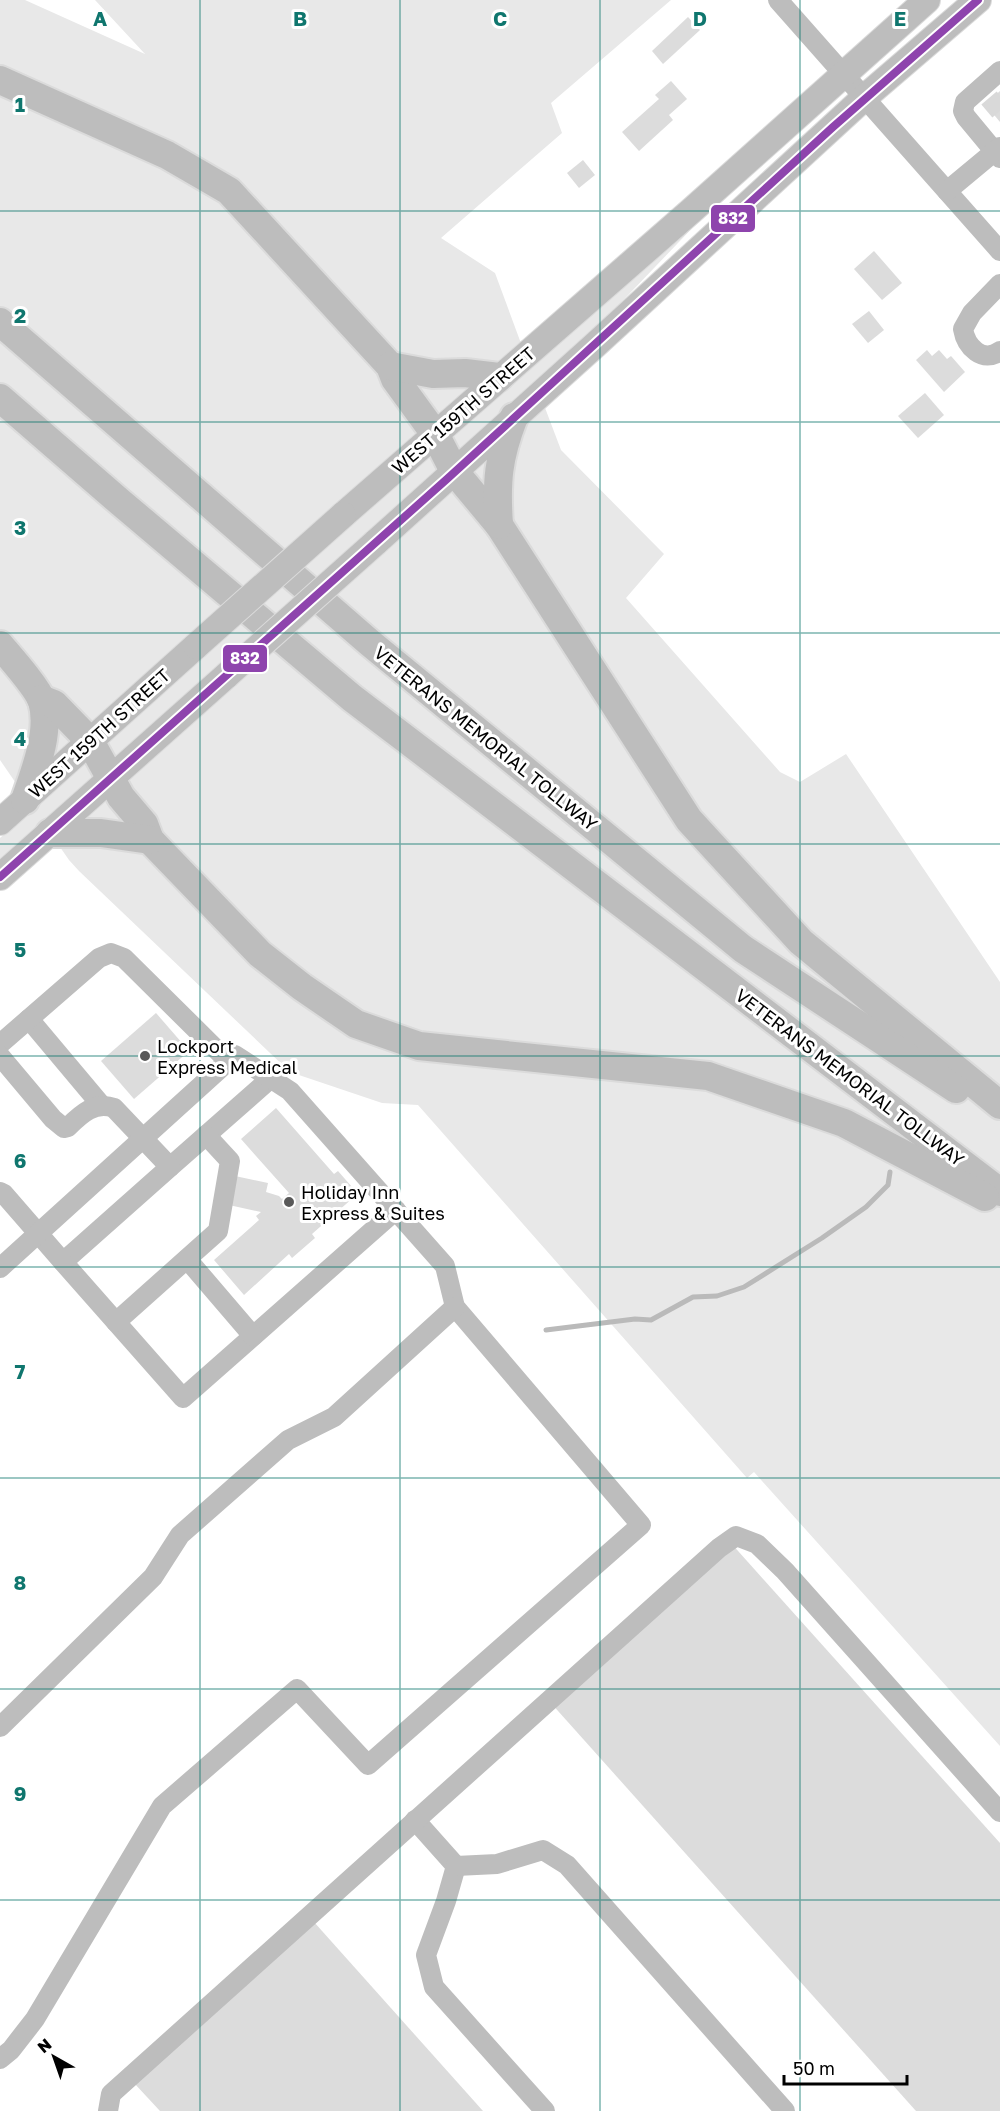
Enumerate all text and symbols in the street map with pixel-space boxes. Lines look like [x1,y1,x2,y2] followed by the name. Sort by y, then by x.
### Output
[93,6,107,30] text: A
[293,6,307,30] text: B
[493,6,507,30] text: C
[693,6,707,30] text: D
[894,6,906,30] text: E
[15,92,25,116] text: 1
[710,204,756,233] line badge: 832
[718,208,748,228] text: 832
[14,303,26,327] text: 2
[387,342,539,478] street label: WEST 159TH STREET
[14,515,26,539] text: 3
[370,641,602,835] street label: VETERANS MEMORIAL TOLLWAY
[222,644,268,673] line badge: 832
[230,648,260,668] text: 832
[24,664,174,802] street label: WEST 159TH STREET
[14,726,26,750] text: 4
[14,937,26,961] text: 5
[731,984,969,1171] street label: VETERANS MEMORIAL TOLLWAY
[157,1035,298,1078] place label: Lockport Express Medical
[138,1049,152,1063] marker: Lockport Express Medical
[14,1148,26,1172] text: 6
[301,1181,445,1224] place label: Holiday Inn Express & Suites
[282,1195,296,1209] marker: Holiday Inn Express & Suites
[15,1359,26,1383] text: 7
[14,1570,26,1594] text: 8
[14,1781,26,1805] text: 9
[24,2027,84,2087] north arrow
[33,2034,55,2057] text: N
[784,2048,907,2086] scale bar
[793,2057,835,2079] text: 50 m

